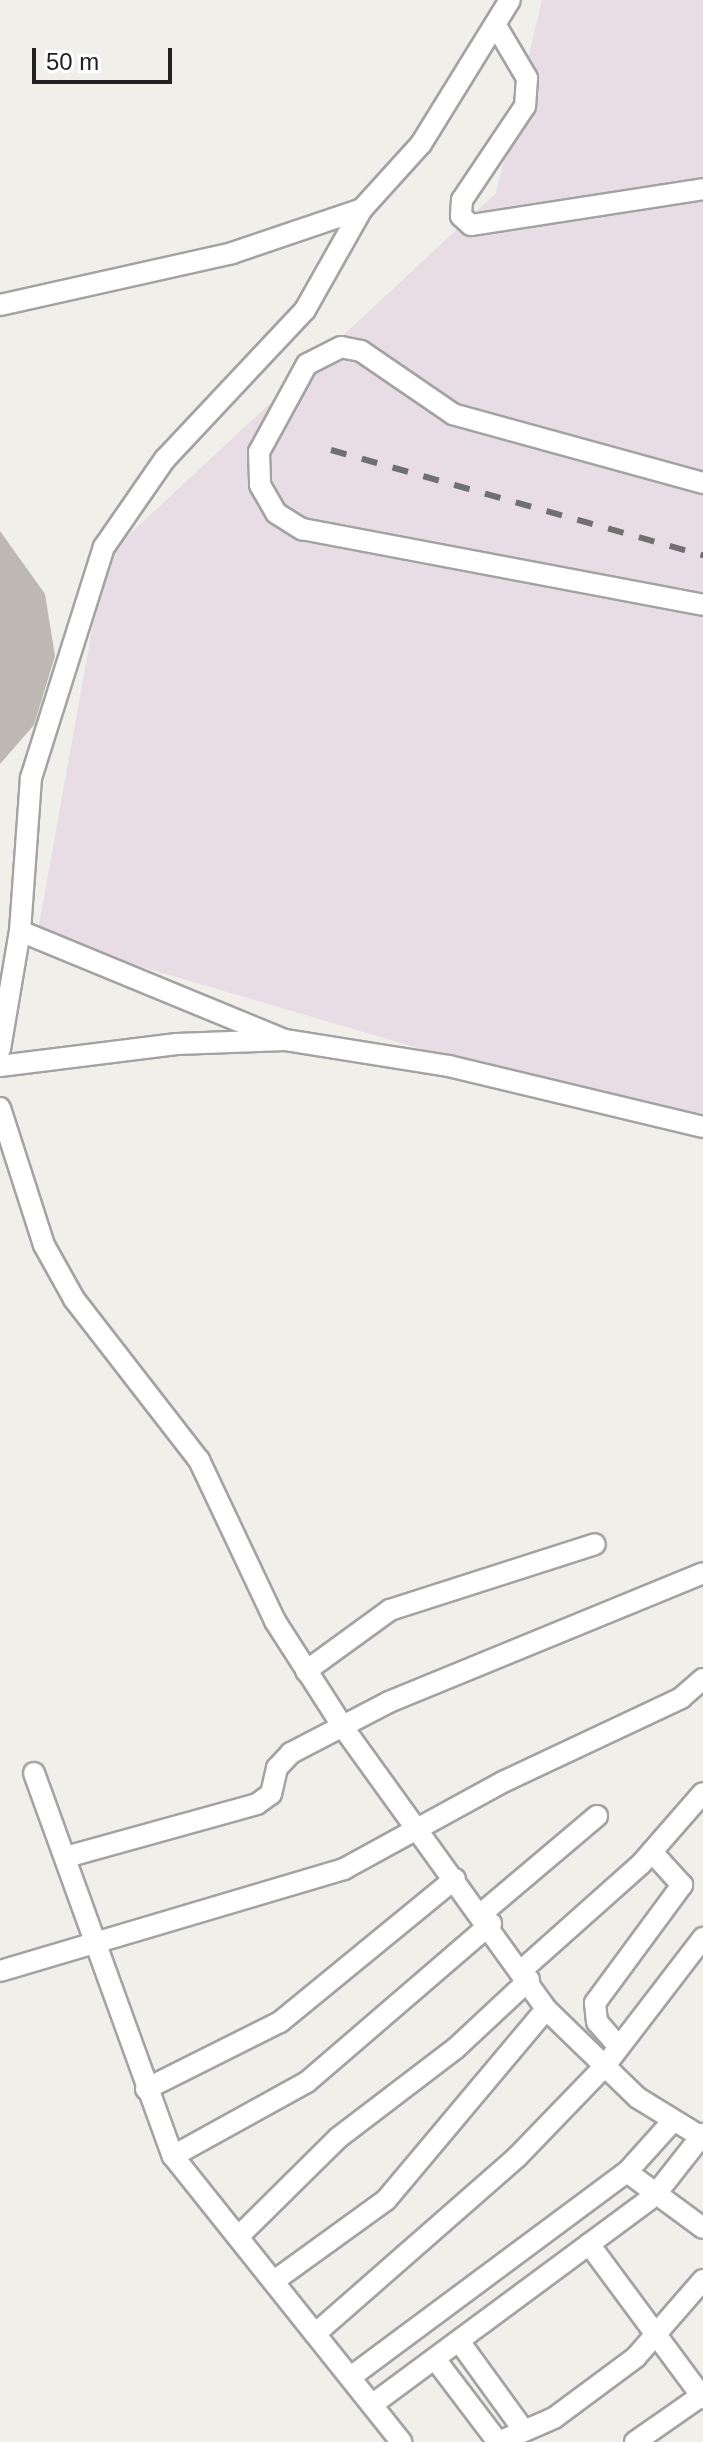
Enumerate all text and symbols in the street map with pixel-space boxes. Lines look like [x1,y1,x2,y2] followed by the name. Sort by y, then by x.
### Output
[36,32,176,82] scale bar
[46,48,99,75] text: 50 m

